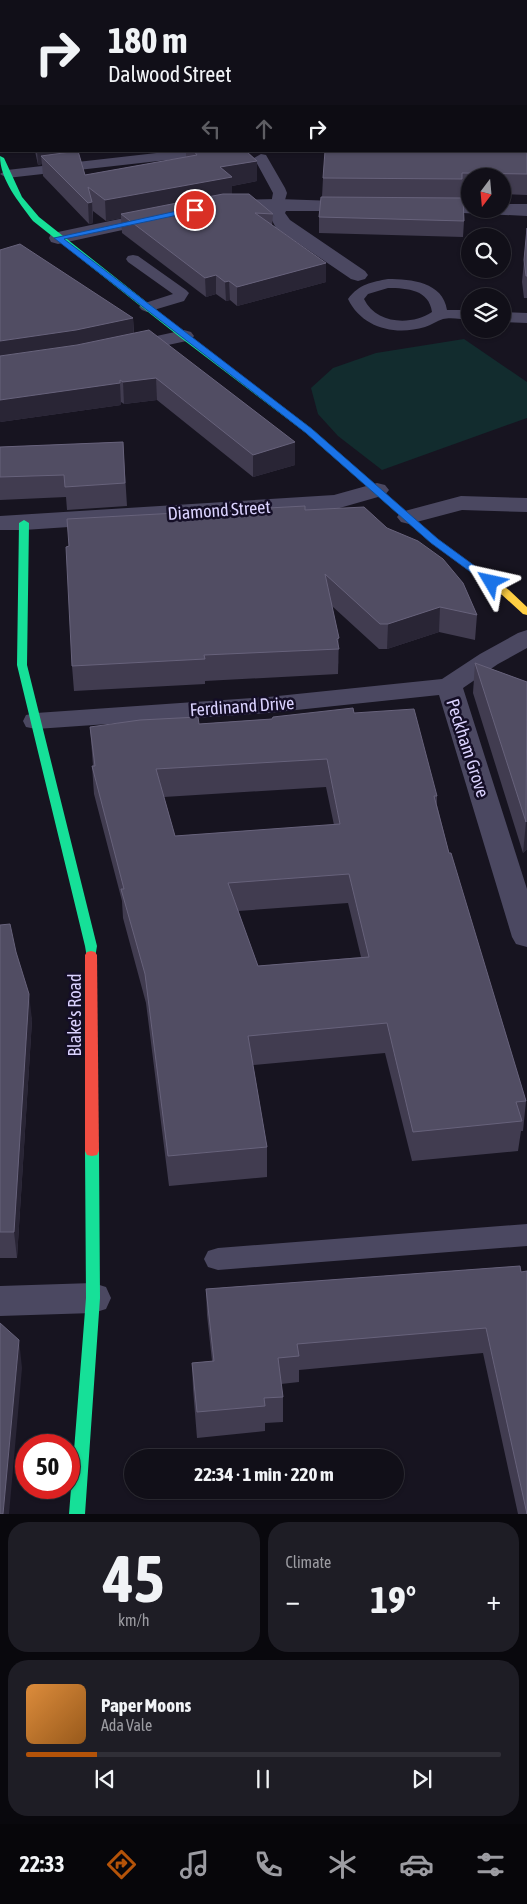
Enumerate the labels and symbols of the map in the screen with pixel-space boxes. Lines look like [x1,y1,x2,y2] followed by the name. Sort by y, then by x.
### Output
[461,168,511,218] north arrow
[174,189,216,231] pin
[167,496,271,524] street label: Diamond Street
[464,555,516,607] position arrow
[189,692,295,720] street label: Ferdinand Drive
[442,696,494,800] street label: Peckham Grove
[64,974,85,1057] street label: Blake's Road
[15,1434,80,1499] speed limit sign: 50

